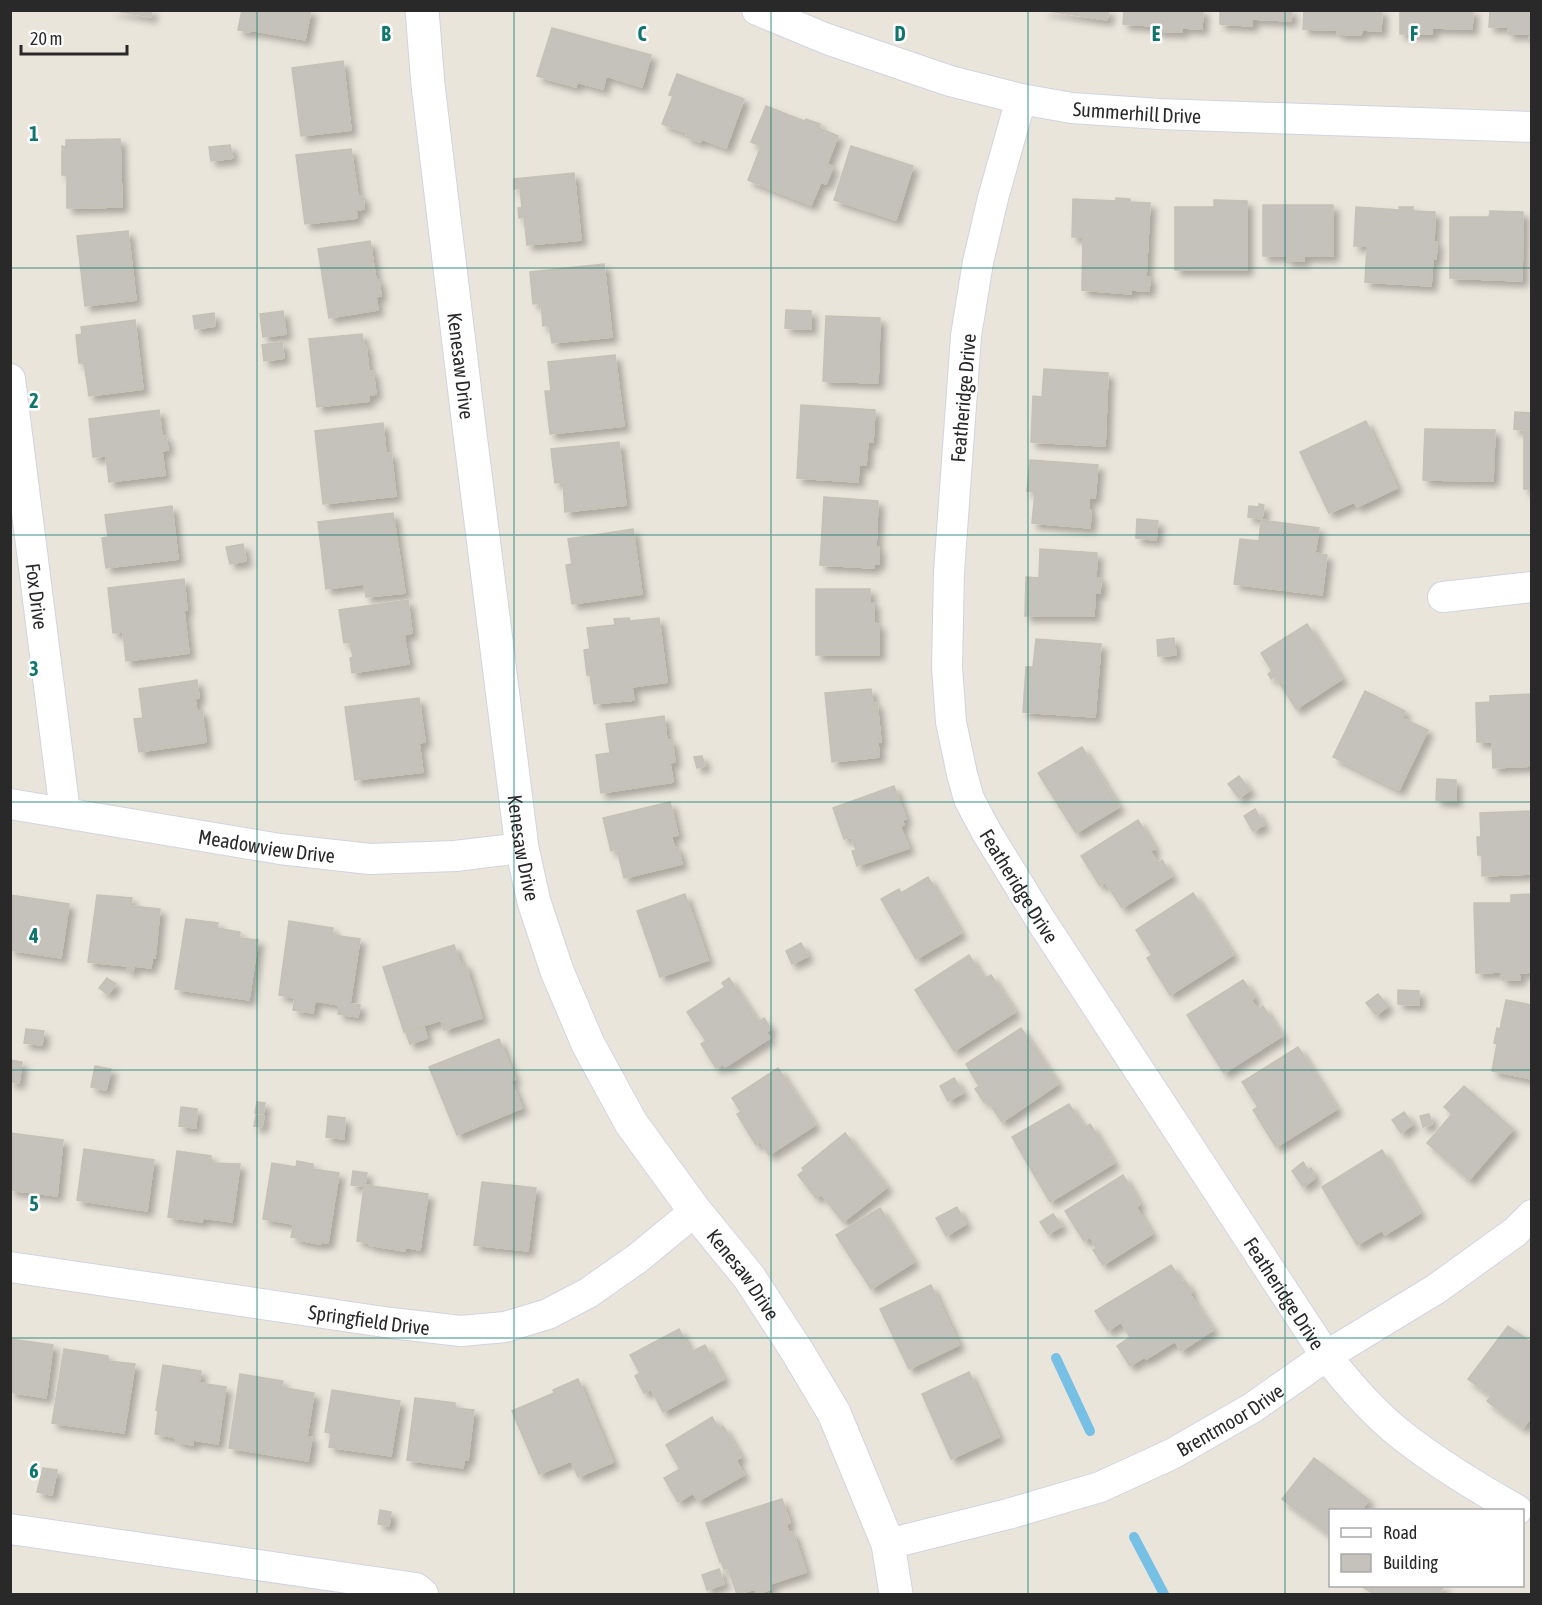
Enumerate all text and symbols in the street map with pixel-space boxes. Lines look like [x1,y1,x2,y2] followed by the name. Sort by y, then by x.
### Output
[21,18,128,56] scale bar
[381,22,391,45] text: B
[638,22,647,45] text: C
[894,22,906,45] text: D
[1152,22,1161,45] text: E
[1410,22,1418,45] text: F
[30,28,62,49] text: 20 m
[1072,97,1202,127] street label: Summerhill Drive
[29,122,39,145] text: 1
[444,311,480,420] street label: Kenesaw Drive
[946,333,980,463] street label: Featheridge Drive
[29,389,39,412] text: 2
[22,562,53,631] street label: Fox Drive
[29,657,39,680] text: 3
[504,793,545,903] street label: Kenesaw Drive
[197,824,336,867] street label: Meadowview Drive
[976,825,1064,947] street label: Featheridge Drive
[28,924,39,947] text: 4
[29,1192,39,1215] text: 5
[703,1224,785,1324] street label: Kenesaw Drive
[1240,1233,1330,1354] street label: Featheridge Drive
[307,1300,431,1339] street label: Springfield Drive
[1172,1378,1287,1461] street label: Brentmoor Drive
[29,1459,39,1482] text: 6
[1329,1509,1524,1587] legend
[1383,1522,1417,1543] text: Road
[1383,1552,1438,1573] text: Building

